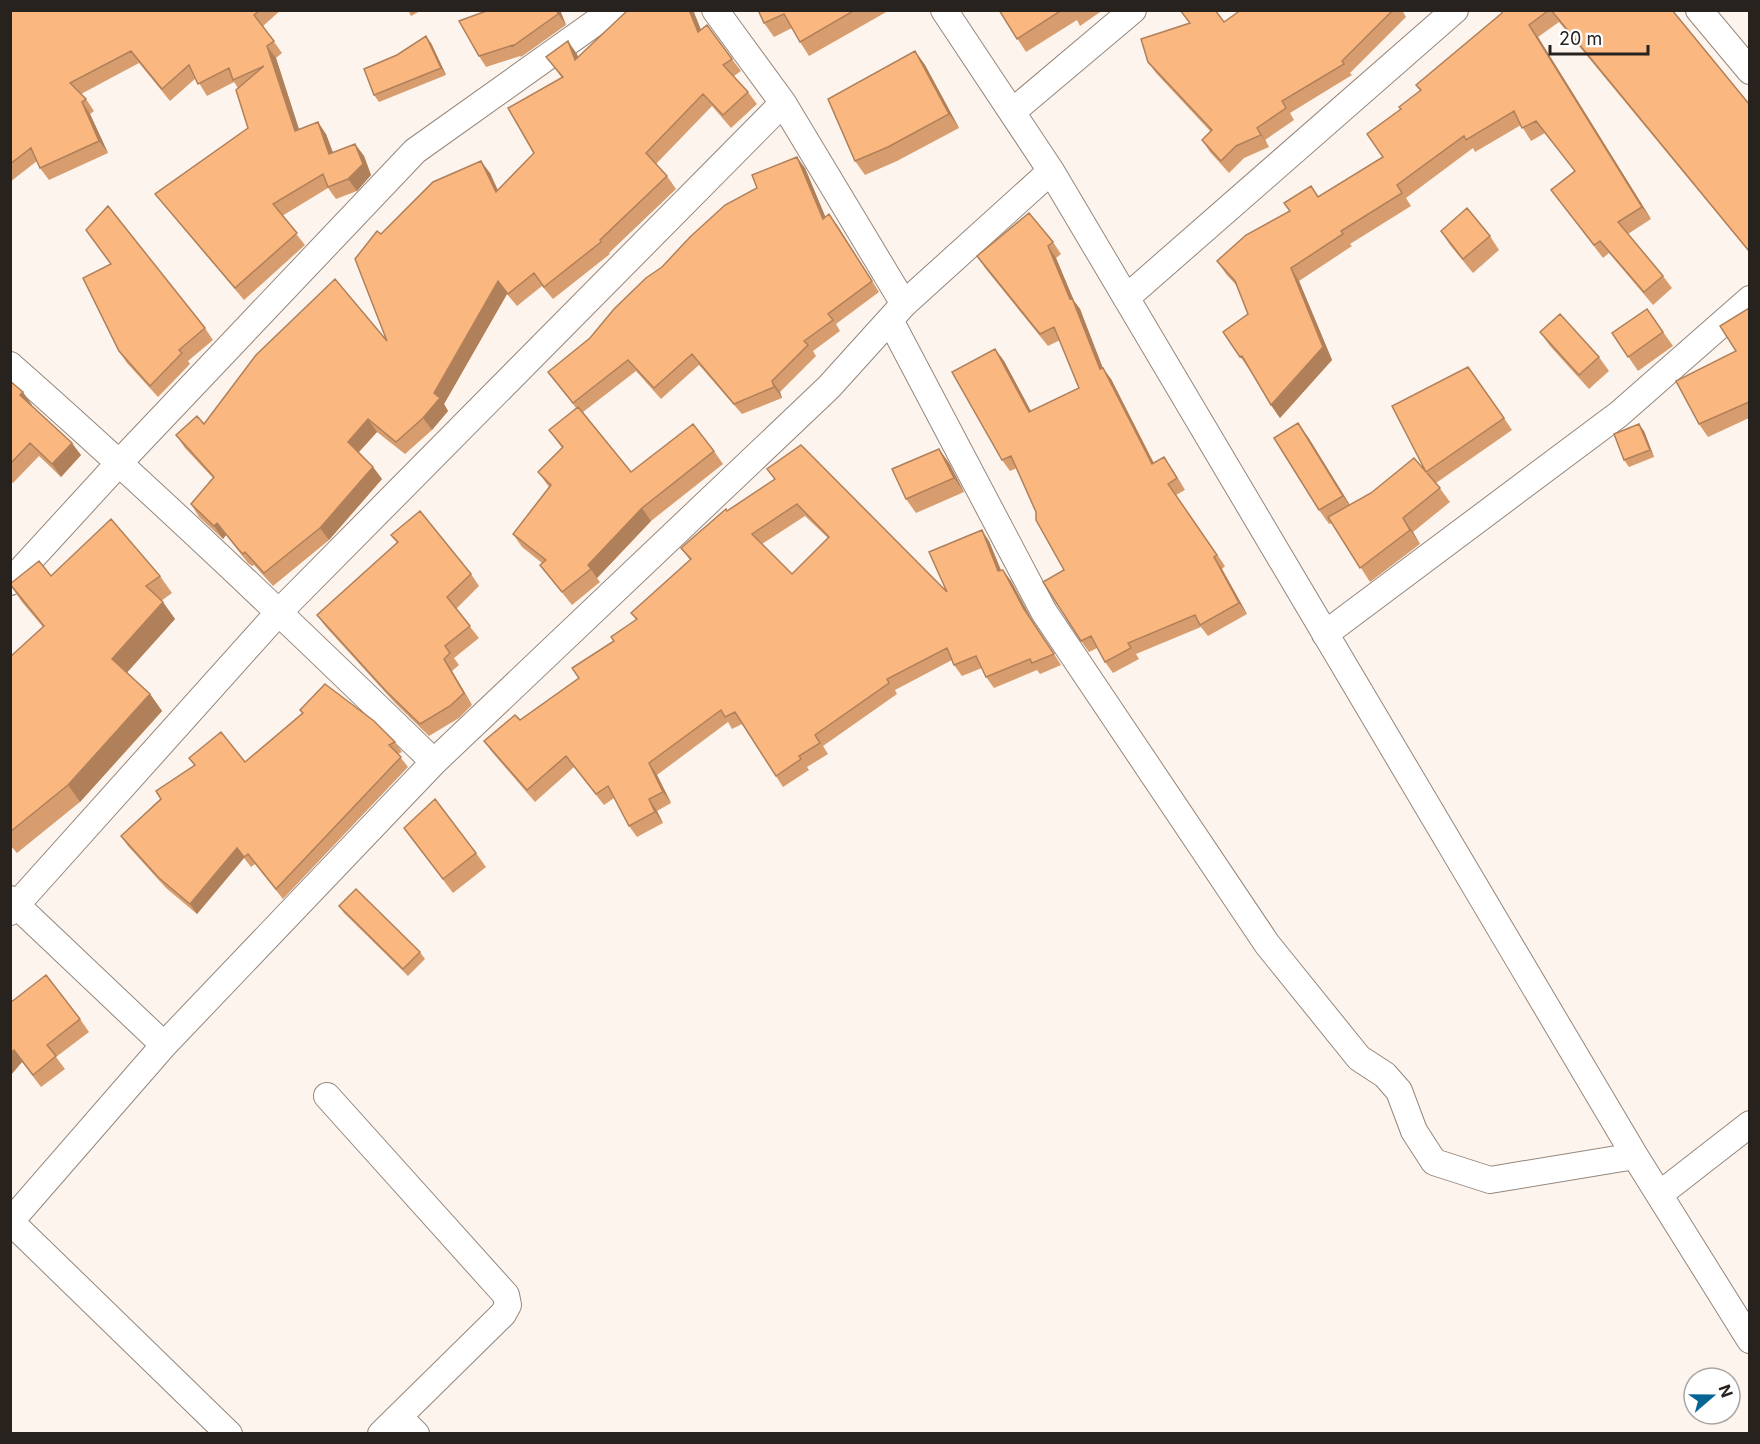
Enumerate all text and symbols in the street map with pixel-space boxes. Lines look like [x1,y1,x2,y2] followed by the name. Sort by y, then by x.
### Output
[1550,18,1648,56] scale bar
[1559,28,1602,49] text: 20 m
[1682,1366,1742,1426] north arrow
[1715,1382,1738,1400] text: N

